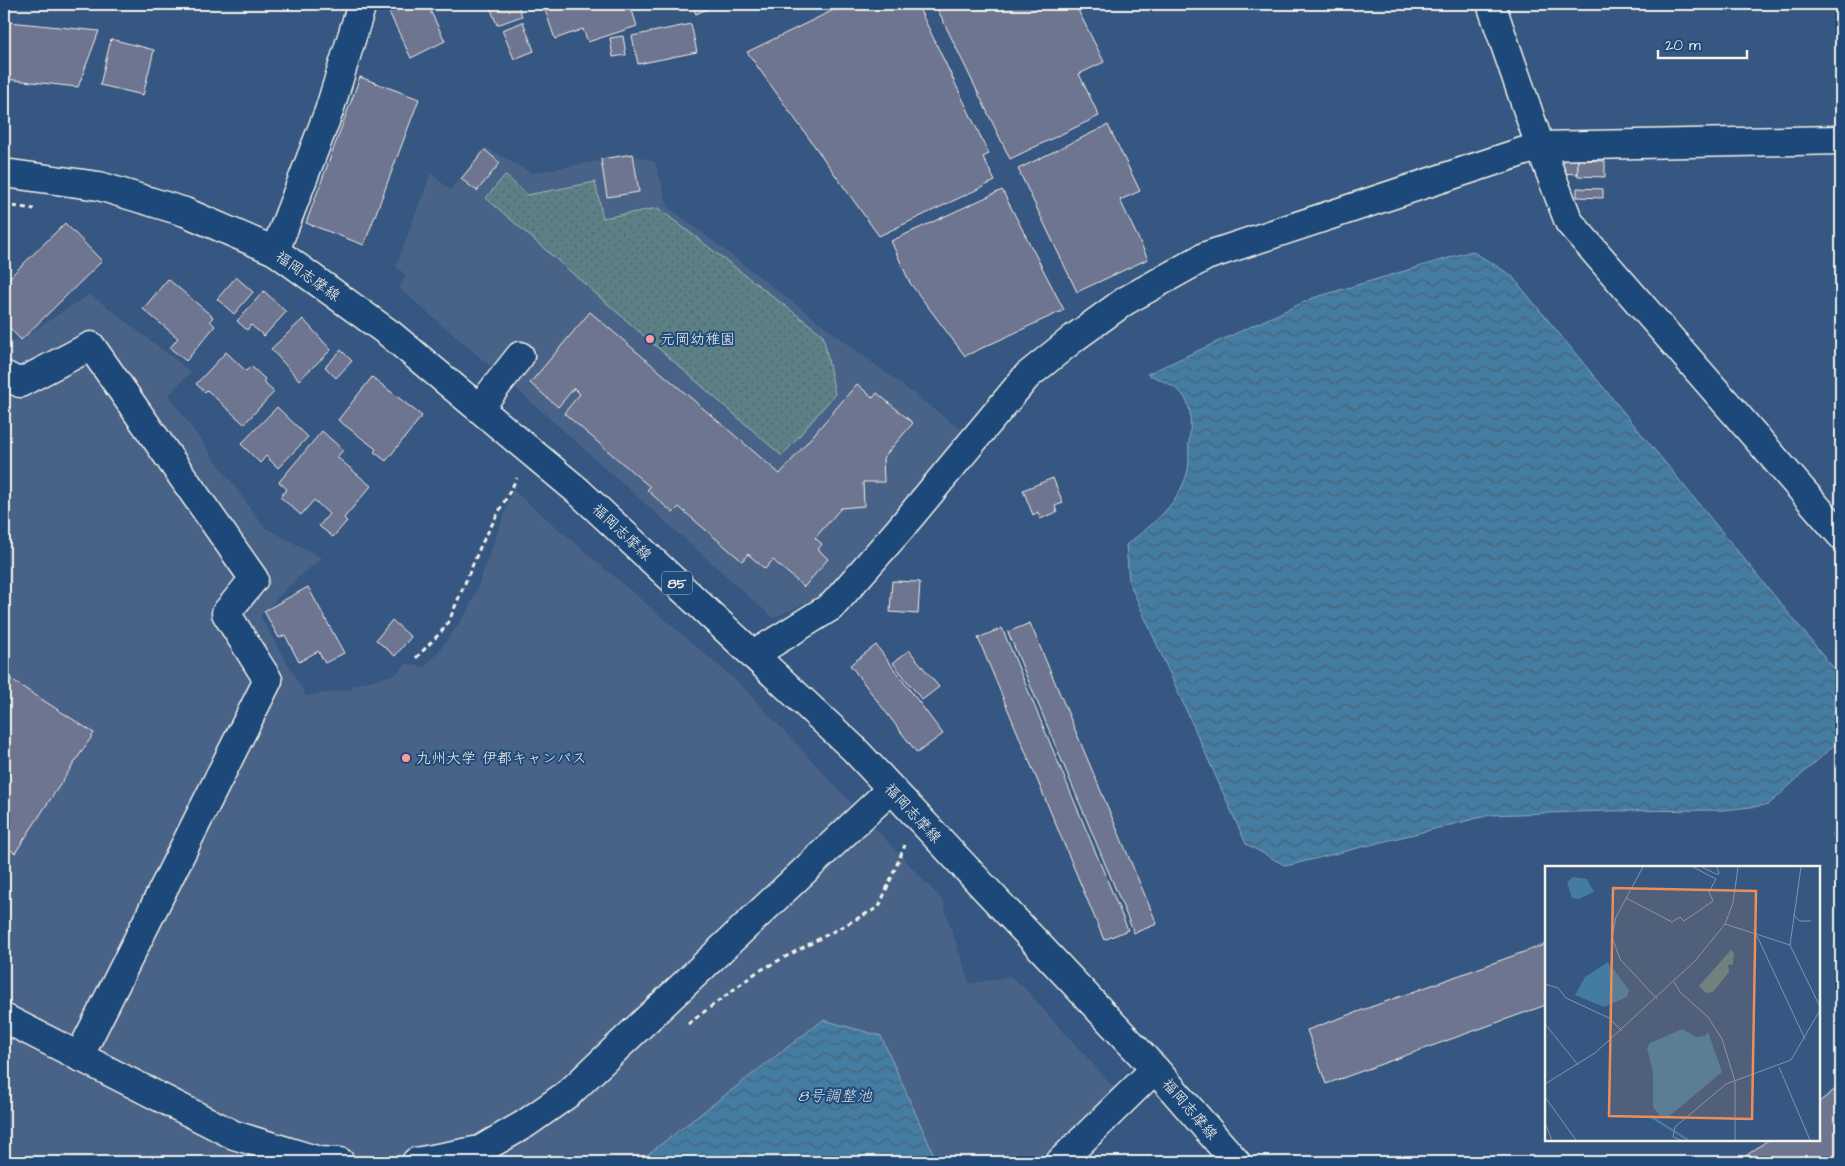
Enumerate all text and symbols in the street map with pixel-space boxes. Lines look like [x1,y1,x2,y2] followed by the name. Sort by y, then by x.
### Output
[1658,28,1746,60] scale bar
[1665,35,1701,56] text: 20 m
[271,246,344,307] street label: 福岡志摩線
[660,329,735,350] place label: 元岡幼稚園
[644,333,656,345] marker: 元岡幼稚園
[587,499,656,566] street label: 福岡志摩線
[662,572,692,594] road number: 85
[416,748,586,769] place label: 九州大学 伊都キャンパス
[400,752,412,764] marker: 九州大学 伊都キャンパス
[879,779,946,848] street label: 福岡志摩線
[1545,866,1820,1141] inset map
[1157,1074,1222,1145] street label: 福岡志摩線
[798,1085,873,1107] water label: 8号調整池

